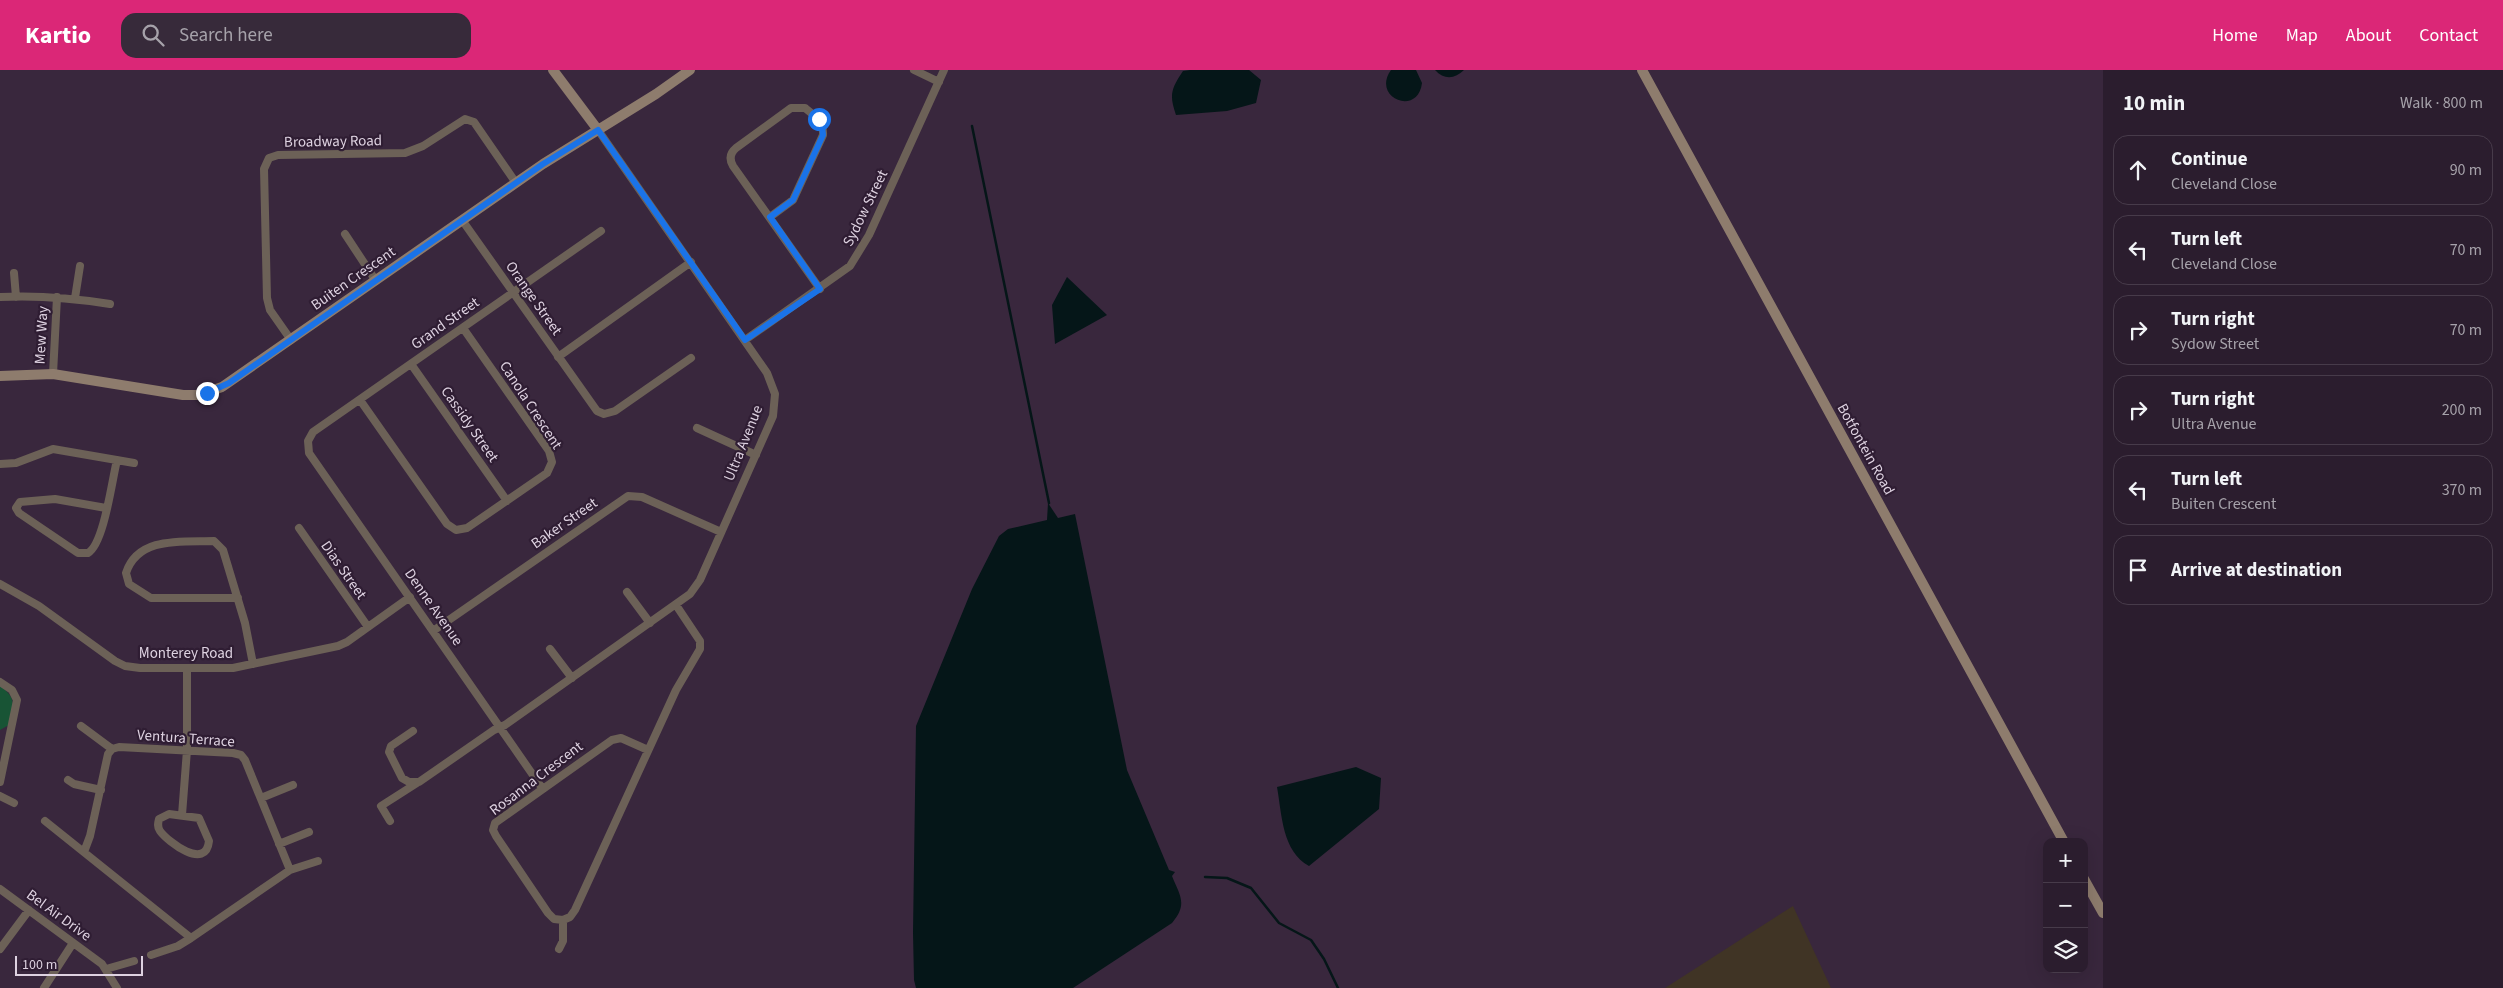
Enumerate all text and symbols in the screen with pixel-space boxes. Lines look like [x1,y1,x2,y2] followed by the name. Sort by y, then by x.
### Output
[121,13,471,58] search box
[25,18,91,53] text: Kartio
[139,21,167,49] icon: search
[179,22,273,49] text: Search here
[2212,23,2258,48] text: Home
[2286,23,2318,48] text: Map
[2346,23,2391,48] text: About
[2419,23,2478,48] text: Contact
[2123,88,2185,118] text: 10 min
[2400,92,2483,114] text: Walk · 800 m
[808,108,831,131] route start
[284,130,382,153] street label: Broadway Road
[2171,146,2248,173] text: Continue
[2124,156,2152,184] icon: ahead
[2450,159,2482,181] text: 90 m
[838,166,893,250] street label: Sydow Street
[2171,173,2277,195] text: Cleveland Close
[2171,226,2242,253] text: Turn left
[2124,236,2152,264] icon: left
[2450,239,2482,261] text: 70 m
[307,241,400,315] street label: Buiten Crescent
[2171,253,2277,275] text: Cleveland Close
[500,257,567,340] street label: Orange Street
[407,292,484,355] street label: Grand Street
[29,305,54,365] street label: Mew Way
[2171,306,2255,333] text: Turn right
[2124,316,2152,344] icon: right
[2450,319,2482,341] text: 70 m
[2171,333,2259,355] text: Sydow Street
[494,357,567,454] street label: Canola Crescent
[196,382,219,405] route end
[436,382,504,466] street label: Cassidy Street
[2171,386,2255,413] text: Turn right
[2124,396,2152,424] icon: right
[2442,399,2482,421] text: 200 m
[1832,400,1899,499] street label: Botfontein Road
[719,402,768,484] street label: Ultra Avenue
[2171,413,2257,435] text: Ultra Avenue
[2171,466,2242,493] text: Turn left
[2124,476,2152,504] icon: left
[2442,479,2482,501] text: 370 m
[527,493,602,554] street label: Baker Street
[2171,493,2276,515] text: Buiten Crescent
[316,537,372,604] street label: Dias Street
[2124,556,2152,584] icon: arrive
[2171,557,2342,584] text: Arrive at destination
[399,565,468,650] street label: Denne Avenue
[139,643,233,664] street label: Monterey Road
[136,725,236,752] street label: Ventura Terrace
[485,736,587,820] street label: Rosanna Crescent
[2043,838,2088,973] map controls
[2043,838,2088,883] button: +
[2043,883,2088,928] button: −
[22,885,95,946] street label: Bel Air Drive
[2043,928,2088,973] button: layers
[15,953,142,976] scale bar
[22,955,57,975] text: 100 m

